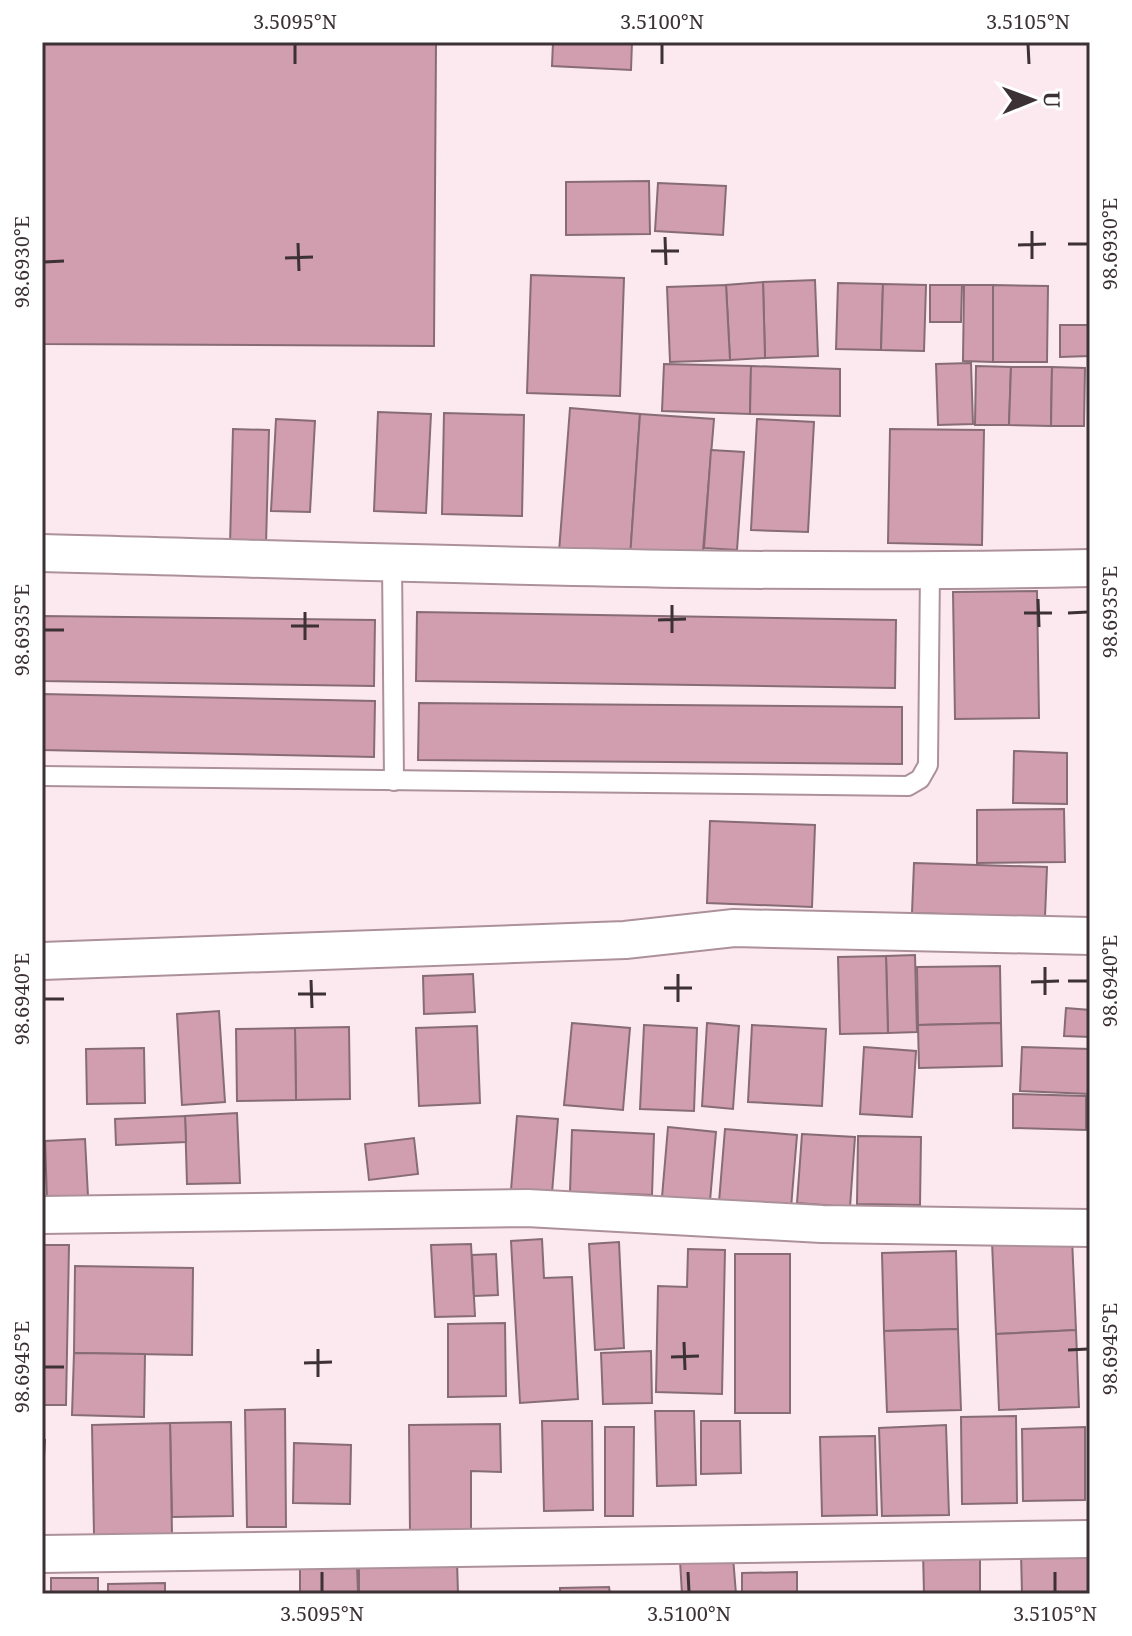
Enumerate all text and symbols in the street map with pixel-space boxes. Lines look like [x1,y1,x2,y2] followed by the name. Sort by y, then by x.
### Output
[253,8,337,35] text: 3.5095°N
[620,8,704,35] text: 3.5100°N
[986,8,1070,35] text: 3.5105°N
[992,60,1072,140] north arrow
[1038,91,1068,109] text: U
[1096,198,1123,290] text: 98.6930°E
[8,216,35,308] text: 98.6930°E
[1096,566,1123,658] text: 98.6935°E
[8,584,35,676] text: 98.6935°E
[1096,935,1123,1027] text: 98.6940°E
[8,953,35,1045] text: 98.6940°E
[1096,1303,1123,1395] text: 98.6945°E
[8,1321,35,1413] text: 98.6945°E
[280,1600,364,1627] text: 3.5095°N
[647,1600,731,1627] text: 3.5100°N
[1013,1600,1097,1627] text: 3.5105°N

